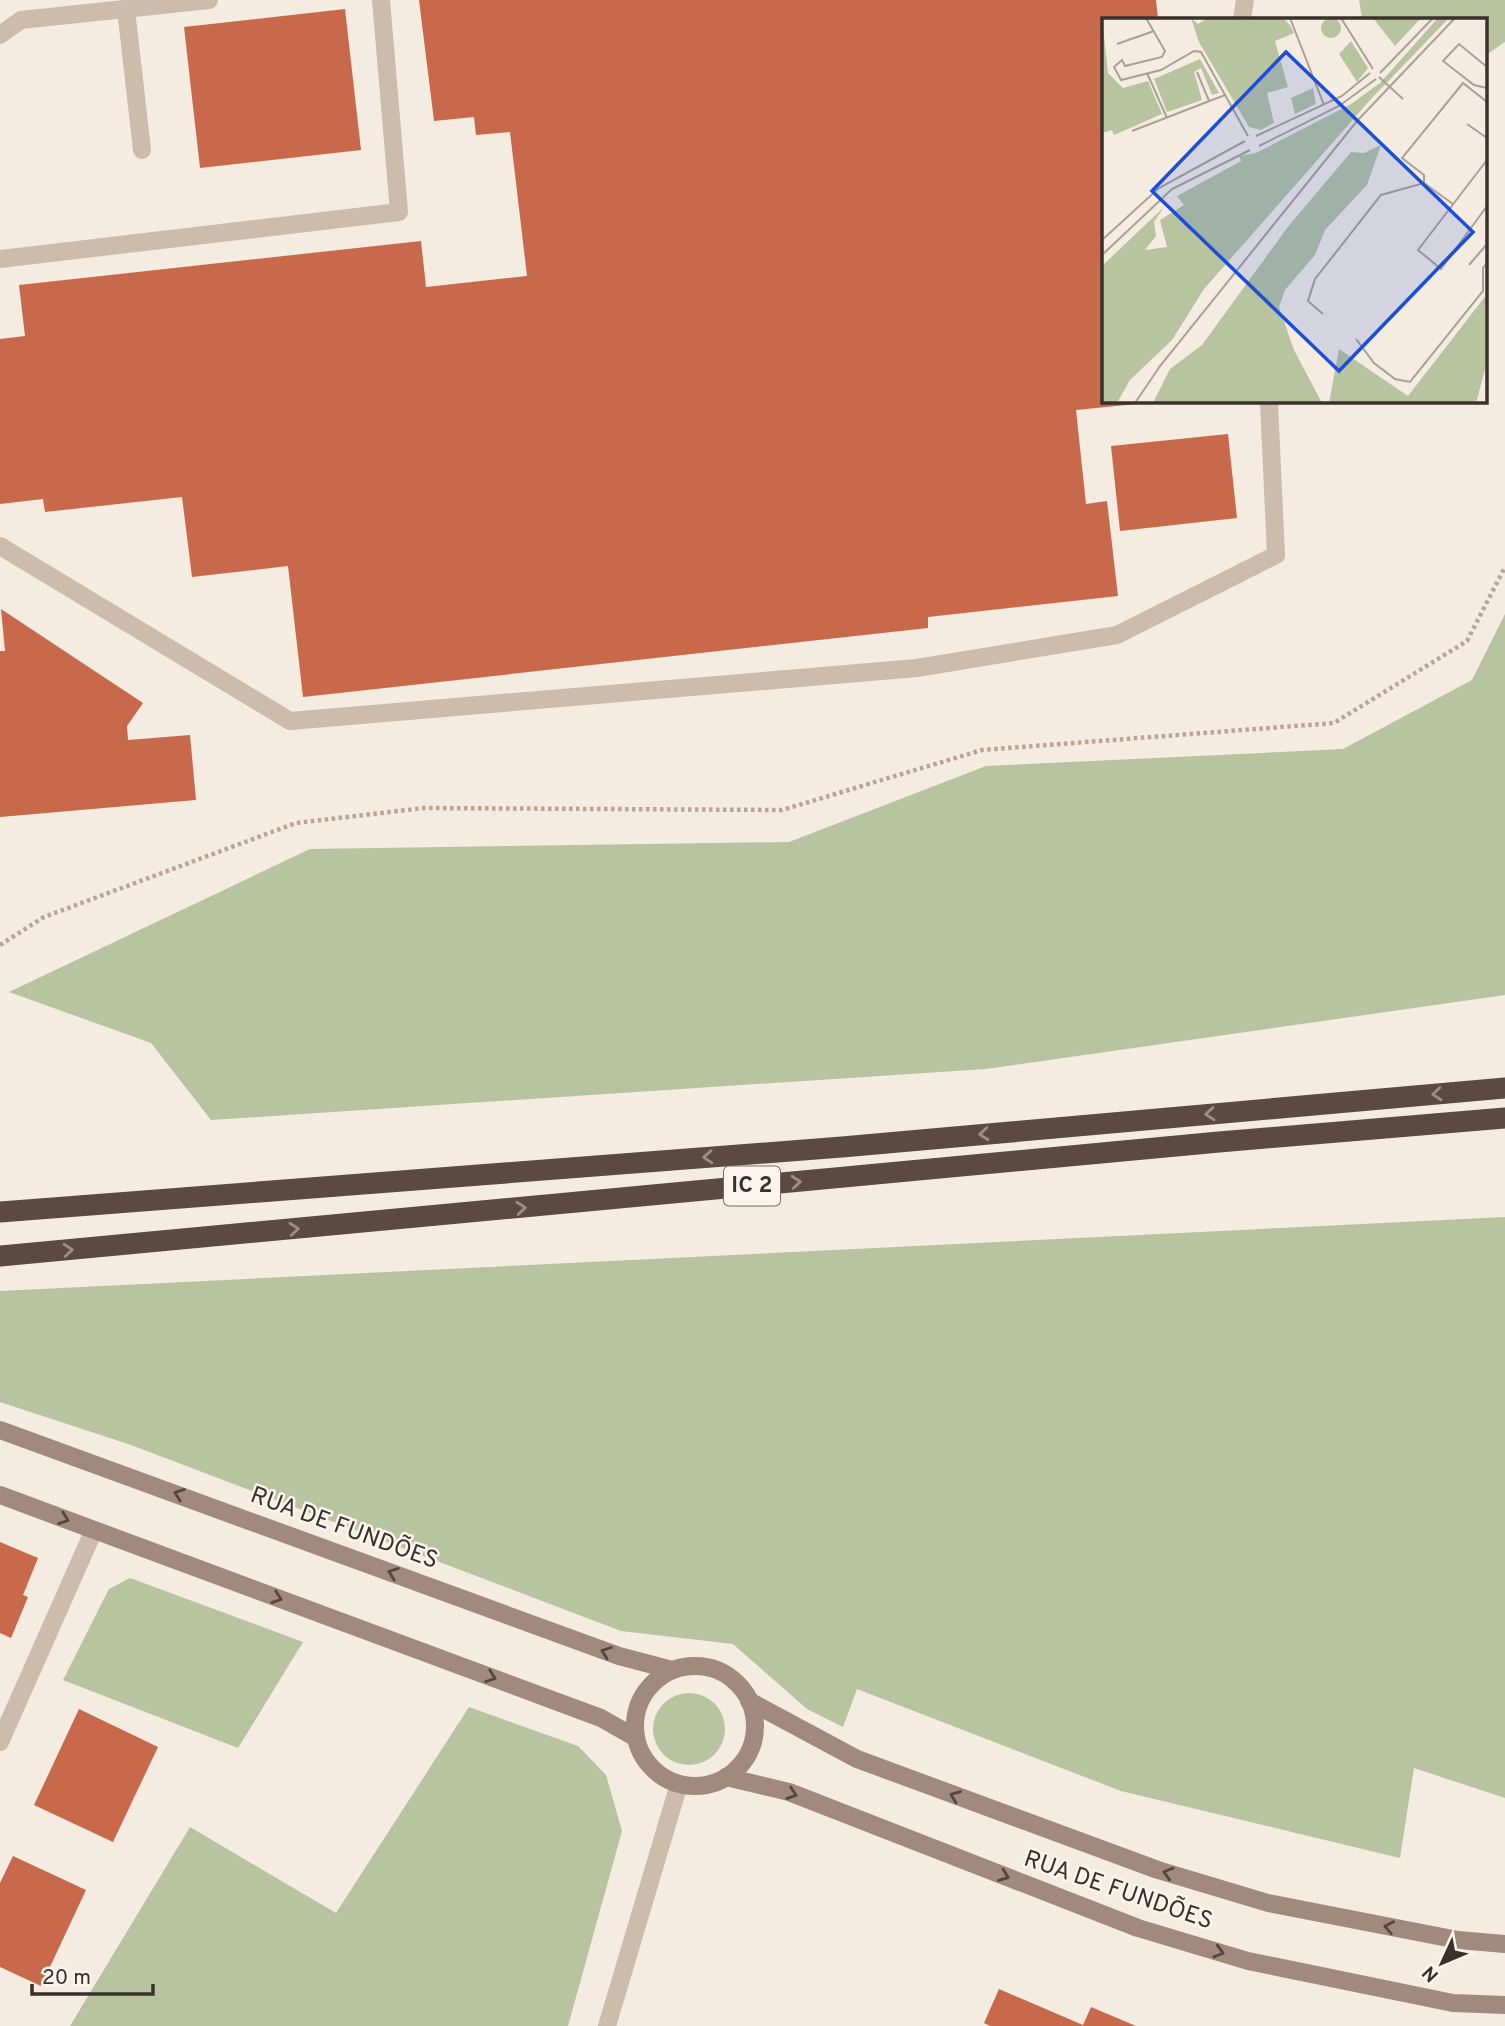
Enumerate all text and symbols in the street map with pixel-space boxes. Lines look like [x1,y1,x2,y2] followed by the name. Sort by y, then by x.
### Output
[1102,18,1488,402] inset map
[1431,1086,1442,1101] one-way arrow
[1205,1107,1216,1122] one-way arrow
[978,1127,990,1142] one-way arrow
[703,1149,714,1164] one-way arrow
[724,1166,780,1205] road number: IC 2
[791,1175,802,1190] one-way arrow
[516,1201,527,1216] one-way arrow
[289,1222,300,1237] one-way arrow
[62,1243,74,1258] one-way arrow
[246,1479,443,1577] street label: RUA DE FUNDÕES
[174,1489,186,1503] one-way arrow
[57,1510,69,1524] one-way arrow
[387,1567,399,1581] one-way arrow
[271,1590,283,1604] one-way arrow
[601,1646,613,1660] one-way arrow
[484,1669,496,1683] one-way arrow
[786,1786,798,1800] one-way arrow
[949,1790,961,1804] one-way arrow
[1020,1843,1217,1937] street label: RUA DE FUNDÕES
[1162,1867,1174,1882] one-way arrow
[998,1868,1010,1882] one-way arrow
[1383,1921,1395,1936] one-way arrow
[1407,1928,1477,1998] north arrow
[1213,1944,1225,1958] one-way arrow
[32,1952,152,1996] scale bar
[1418,1960,1445,1987] text: N
[42,1965,91,1992] text: 20 m

